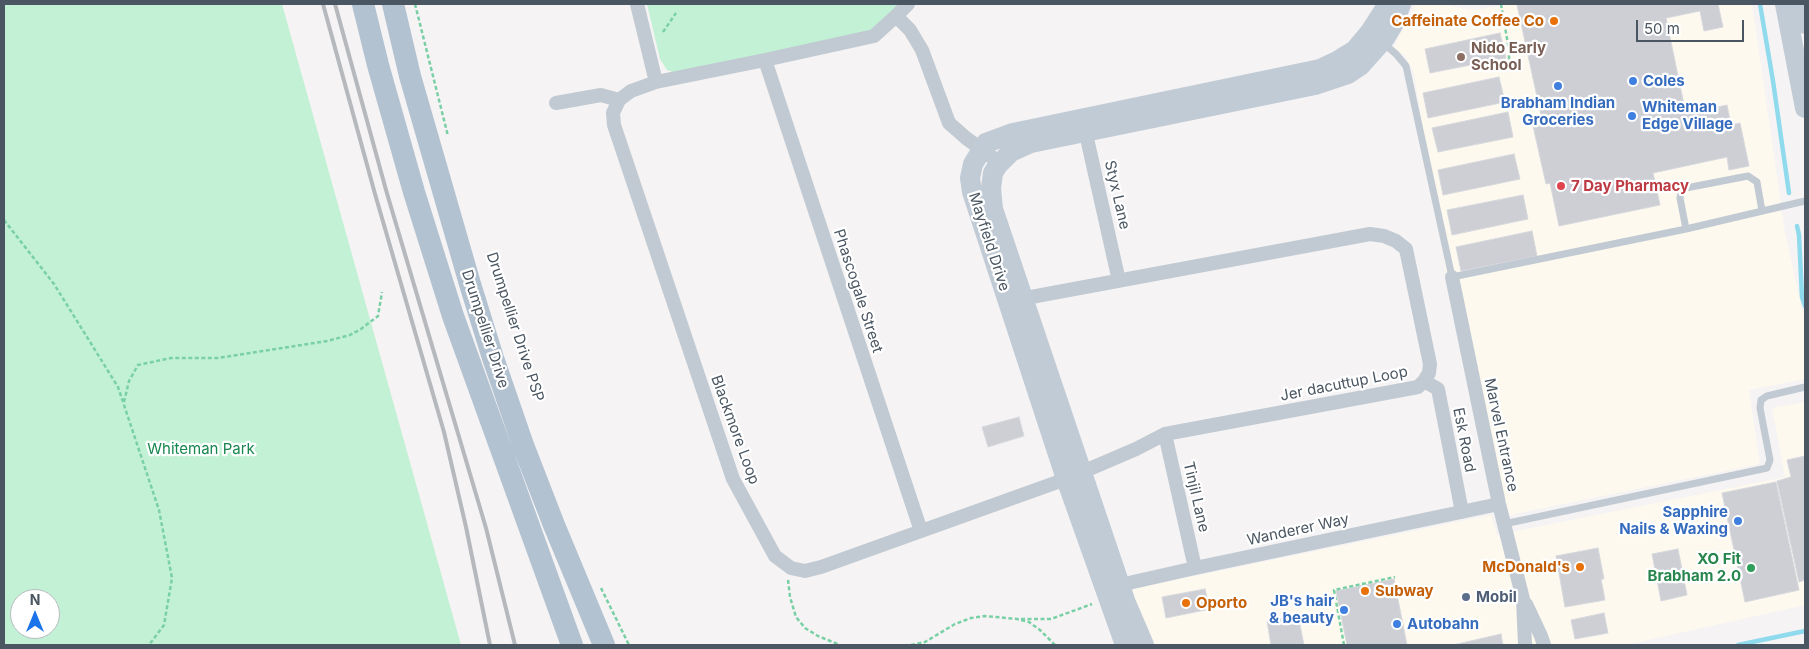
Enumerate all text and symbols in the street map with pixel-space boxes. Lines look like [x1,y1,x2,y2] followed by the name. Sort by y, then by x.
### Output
[1639,10,1746,42] scale bar
[1391,12,1544,30] place label: Caffeinate Coffee Co
[1548,15,1560,27] marker: Caffeinate Coffee Co
[1644,19,1680,38] text: 50 m
[1471,39,1546,74] place label: Nido Early School
[1455,51,1467,63] marker: Nido Early School
[1643,72,1685,90] place label: Coles
[1627,75,1639,87] marker: Coles
[1552,80,1564,92] marker: Brabham Indian Groceries
[1501,94,1615,129] place label: Brabham Indian Groceries
[1642,98,1733,133] place label: Whiteman Edge Village
[1626,110,1638,122] marker: Whiteman Edge Village
[1100,159,1134,231] street label: Styx Lane
[1571,177,1689,195] place label: 7 Day Pharmacy
[1555,180,1567,192] marker: 7 Day Pharmacy
[965,190,1013,294] street label: Mayfield Drive
[830,227,886,355] street label: Phascogale Street
[482,250,548,404] street label: Drumpellier Drive PSP
[457,268,513,390] street label: Drumpellier Drive
[1279,363,1409,405] street label: Jer dacuttup Loop
[707,373,763,487] street label: Blackmore Loop
[1480,377,1522,493] street label: Marvel Entrance
[1449,406,1479,474] street label: Esk Road
[147,440,255,458] park label: Whiteman Park
[1179,460,1213,534] street label: Tinjil Lane
[1619,503,1728,538] place label: Sapphire Nails & Waxing
[1245,510,1351,550] street label: Wanderer Way
[1732,515,1744,527] marker: Sapphire Nails & Waxing
[1648,550,1741,585] place label: XO Fit Brabham 2.0
[1482,558,1570,576] place label: McDonald's
[1574,561,1586,573] marker: McDonald's
[1745,562,1757,574] marker: XO Fit Brabham 2.0
[1375,582,1434,600] place label: Subway
[1359,585,1371,597] marker: Subway
[1476,588,1517,606] place label: Mobil
[10,589,60,639] north arrow
[30,591,40,608] text: N
[1460,591,1472,603] marker: Mobil
[1269,592,1334,627] place label: JB's hair & beauty
[1196,594,1247,612] place label: Oporto
[1180,597,1192,609] marker: Oporto
[1338,604,1350,616] marker: JB's hair & beauty
[1407,615,1479,633] place label: Autobahn
[1391,618,1403,630] marker: Autobahn

